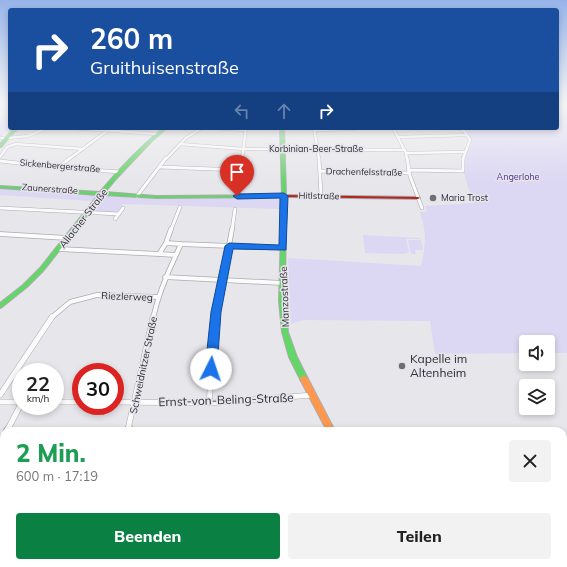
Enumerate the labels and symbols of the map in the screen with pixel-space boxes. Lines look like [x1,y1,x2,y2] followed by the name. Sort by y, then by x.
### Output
[269,143,363,154] street label: Korbinian-Beer-Straße
[220,155,254,196] pin
[19,157,101,175] street label: Sickenbergerstraße
[326,165,402,178] street label: Drachenfelsstraße
[497,171,540,182] park label: Angerlohe
[22,181,78,196] street label: Zaunerstraße
[56,186,111,251] street label: Allacher Straße
[298,190,340,201] street label: Hitlstraße
[441,192,488,203] place label: Maria Trost
[428,193,438,203] marker: Maria Trost
[277,266,292,328] street label: Manzostraße
[101,289,153,304] street label: Riezlerweg
[127,315,160,415] street label: Schweidnitzer Straße
[190,348,232,390] position arrow
[410,351,467,380] place label: Kapelle im Altenheim
[397,361,407,371] marker: Kapelle im Altenheim
[72,363,124,415] speed limit sign: 30
[158,390,294,409] street label: Ernst-von-Beling-Straße

